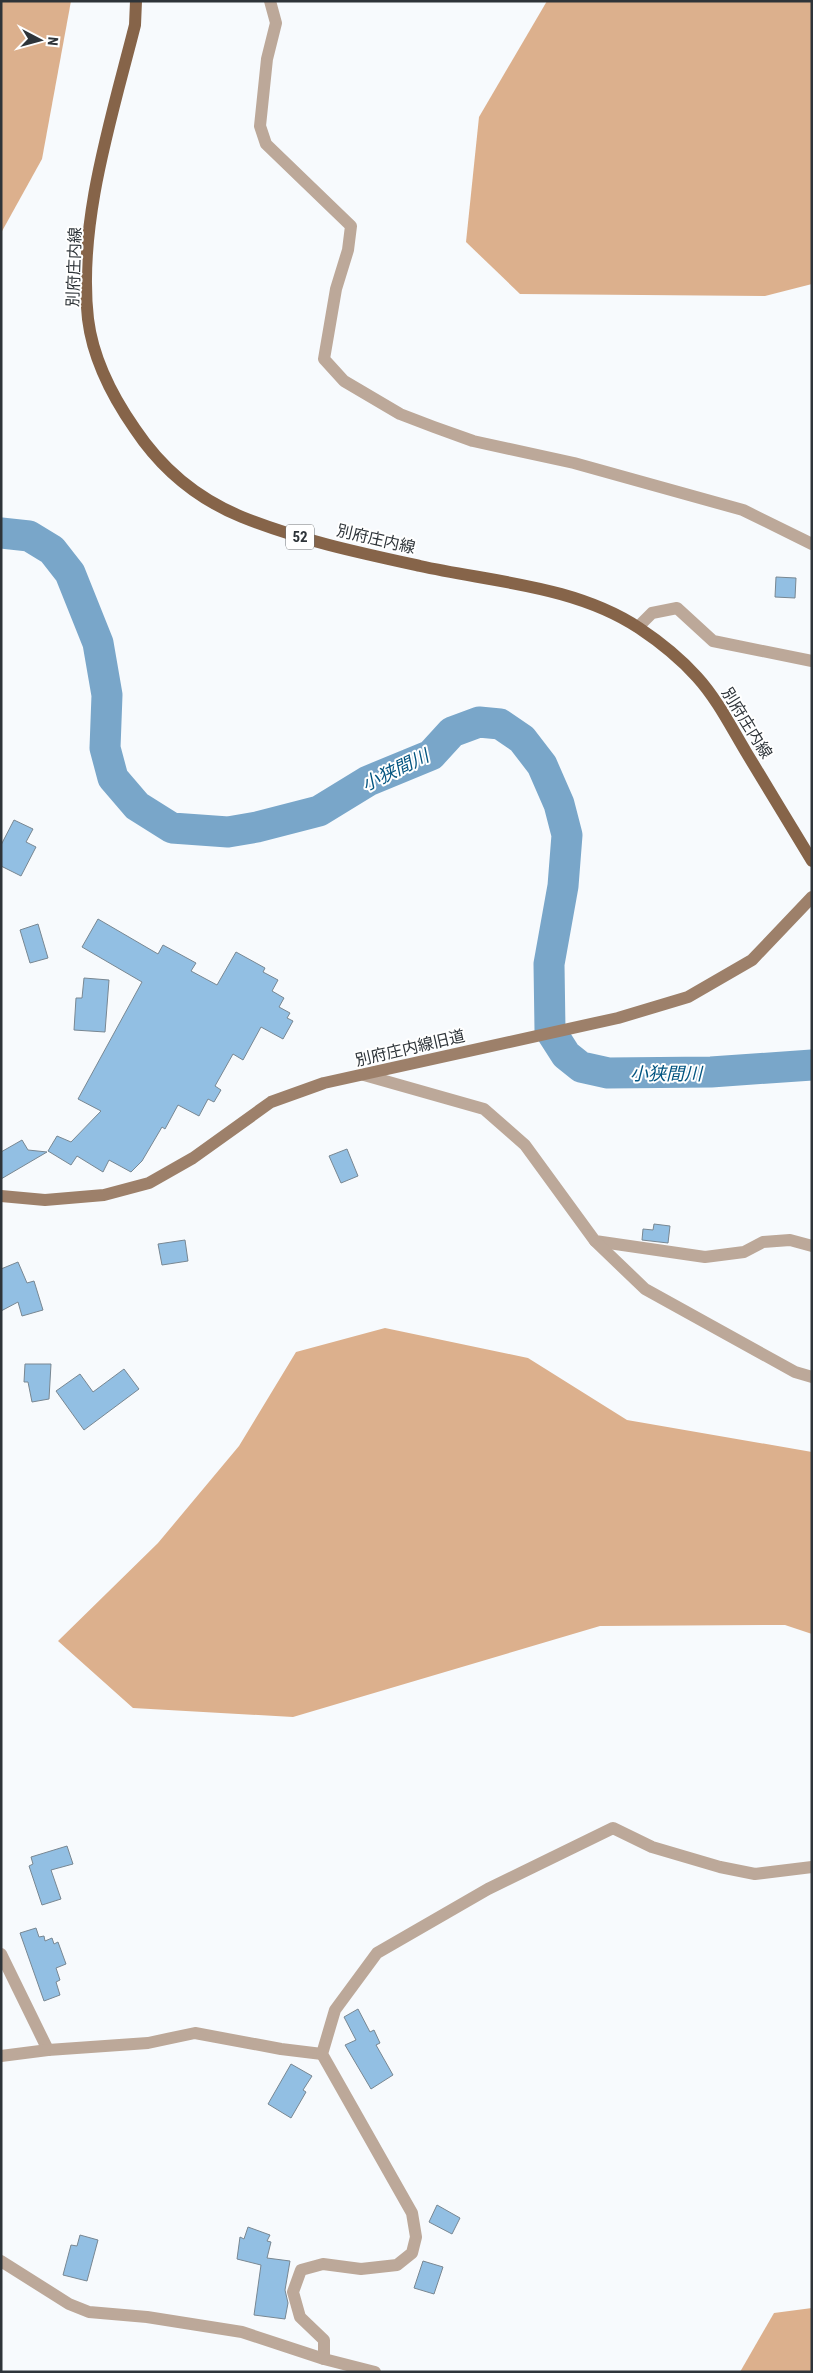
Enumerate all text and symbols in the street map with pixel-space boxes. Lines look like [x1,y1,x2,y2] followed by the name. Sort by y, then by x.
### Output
[15,15,65,65] north arrow
[45,36,61,46] text: N
[63,227,85,307] street label: 別府庄内線
[335,521,417,557] street label: 別府庄内線
[286,524,314,550] road number: 52
[718,684,776,762] street label: 別府庄内線
[358,744,434,795] water label: 小狭間川
[353,1026,467,1070] street label: 別府庄内線旧道
[630,1063,704,1084] water label: 小狭間川

